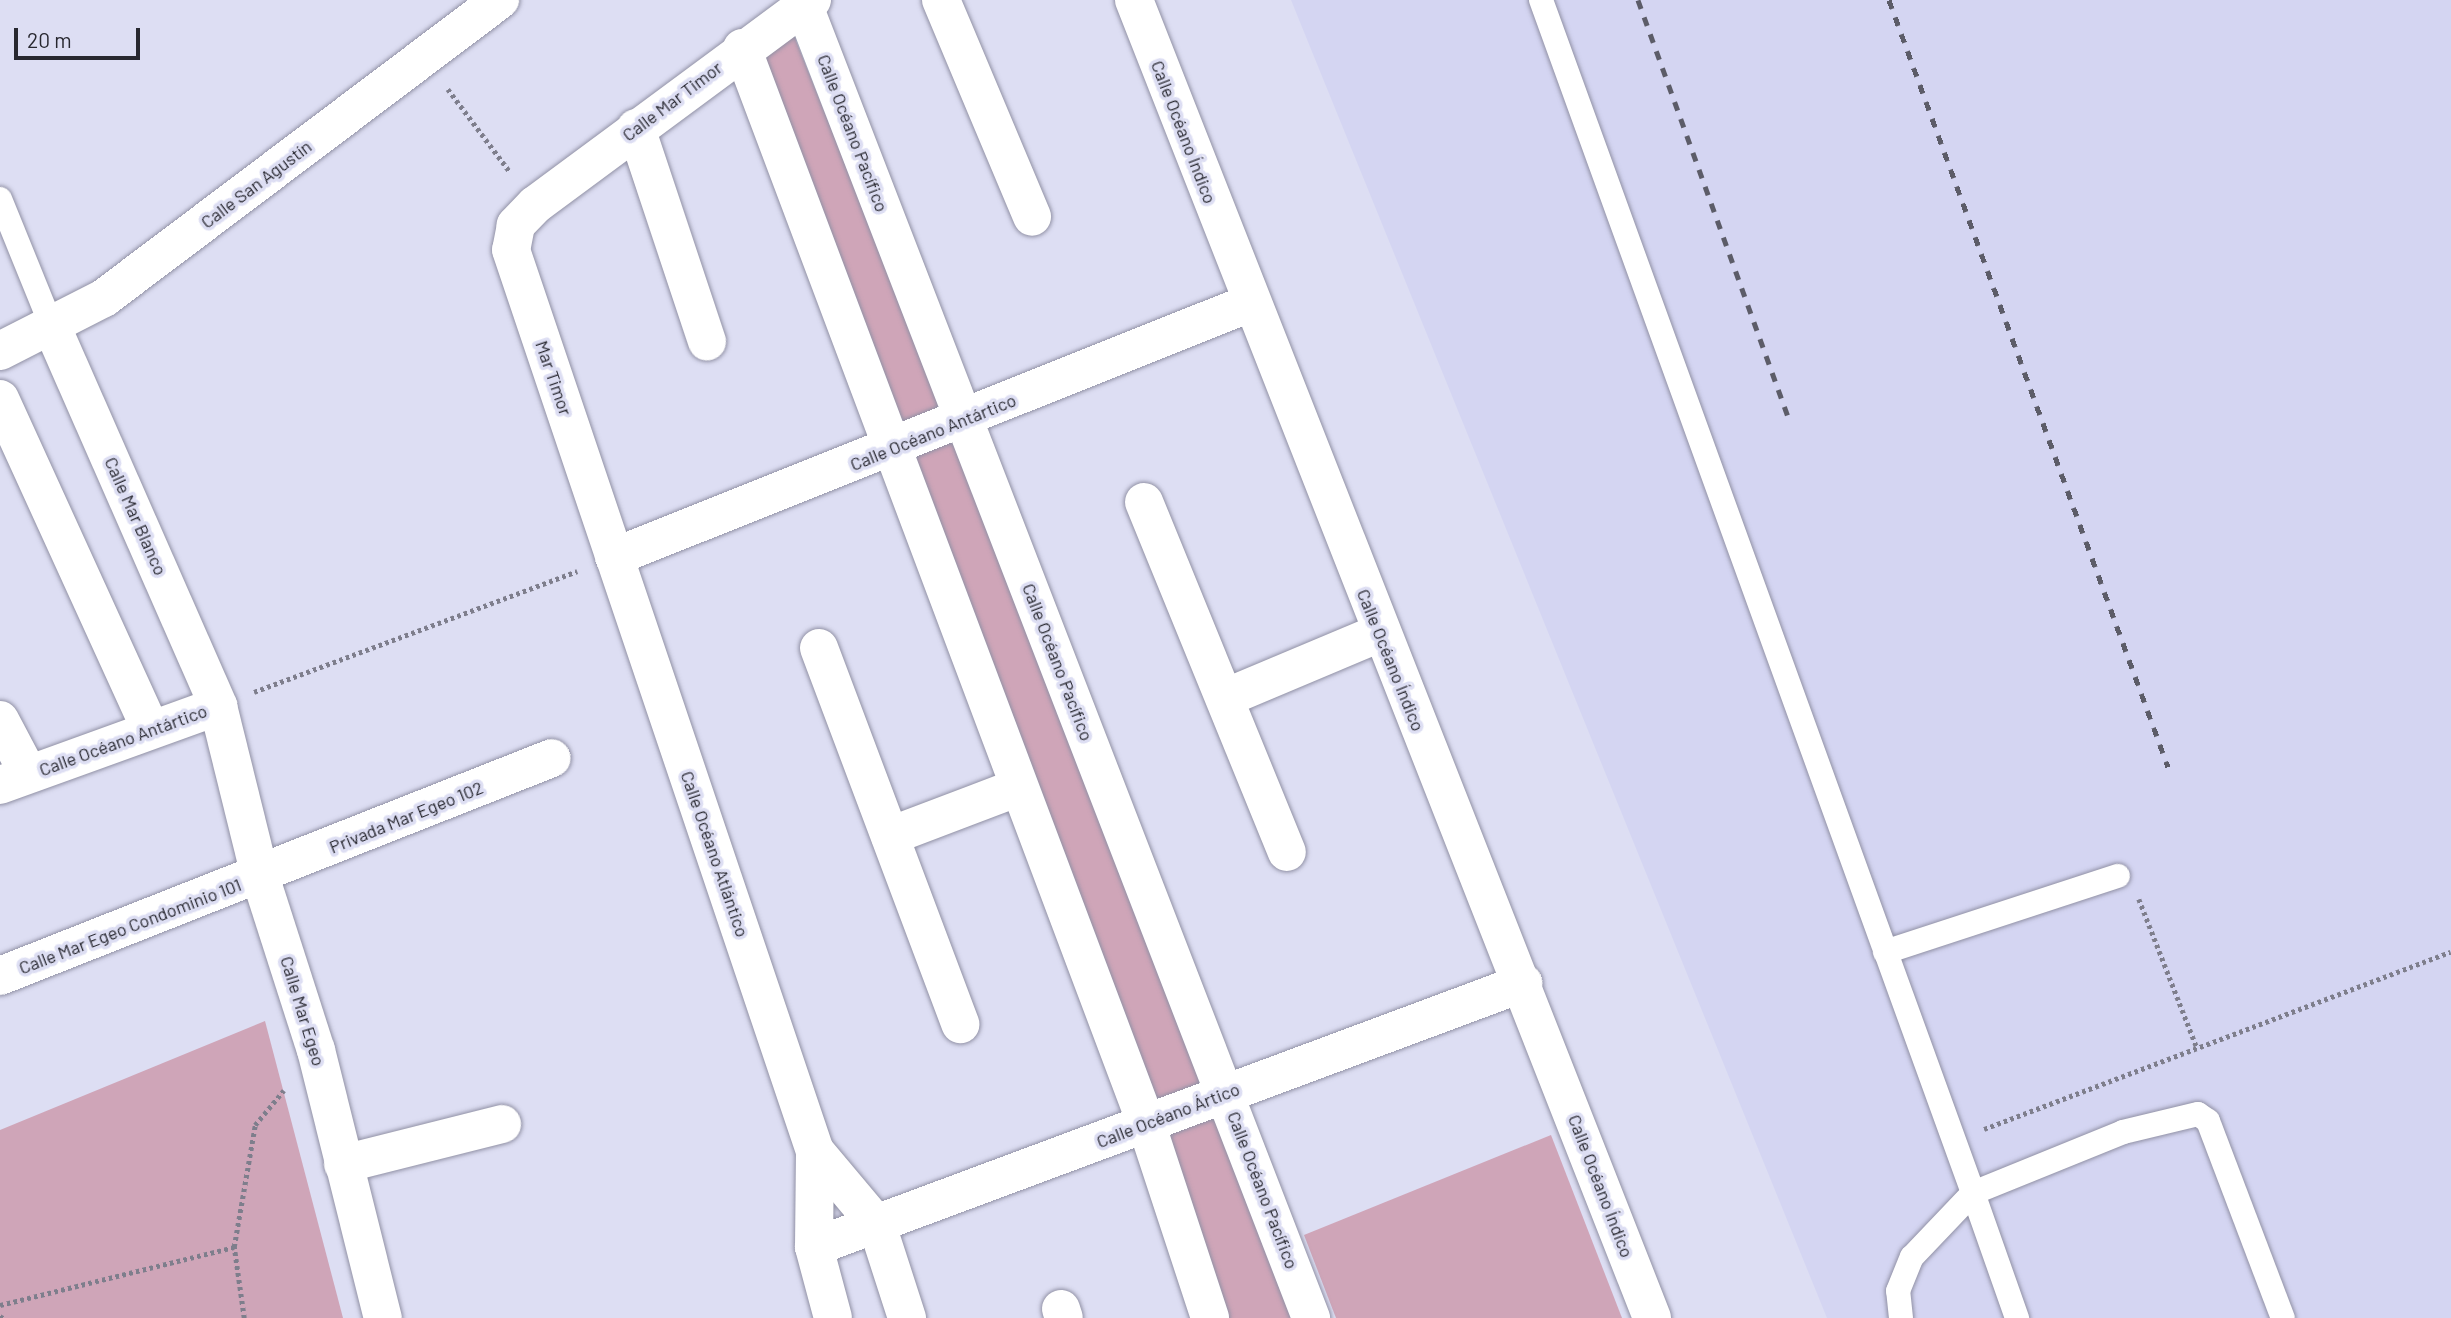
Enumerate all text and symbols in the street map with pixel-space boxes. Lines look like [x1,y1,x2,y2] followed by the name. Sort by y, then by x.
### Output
[18,14,144,58] scale bar
[27,27,72,52] text: 20 m
[813,51,893,215] street label: Calle Océano Pacífico
[618,56,726,146] street label: Calle Mar Timor
[1147,57,1221,207] street label: Calle Océano Índico
[196,135,316,233] street label: Calle San Agustín
[531,338,577,418] street label: Mar Timor
[847,389,1019,475] street label: Calle Océano Antártico
[100,454,172,578] street label: Calle Mar Blanco
[1018,580,1098,744] street label: Calle Océano Pacífico
[1353,586,1429,734] street label: Calle Océano Índico
[36,700,210,780] street label: Calle Océano Antártico
[676,768,754,940] street label: Calle Océano Atlántico
[326,776,486,858] street label: Privada Mar Egeo 102
[16,874,244,978] street label: Calle Mar Egeo Condominio 101
[276,954,330,1068] street label: Calle Mar Egeo
[1093,1078,1243,1152] street label: Calle Océano Ártico
[1223,1108,1303,1272] street label: Calle Océano Pacífico
[1564,1111,1638,1261] street label: Calle Océano Índico

